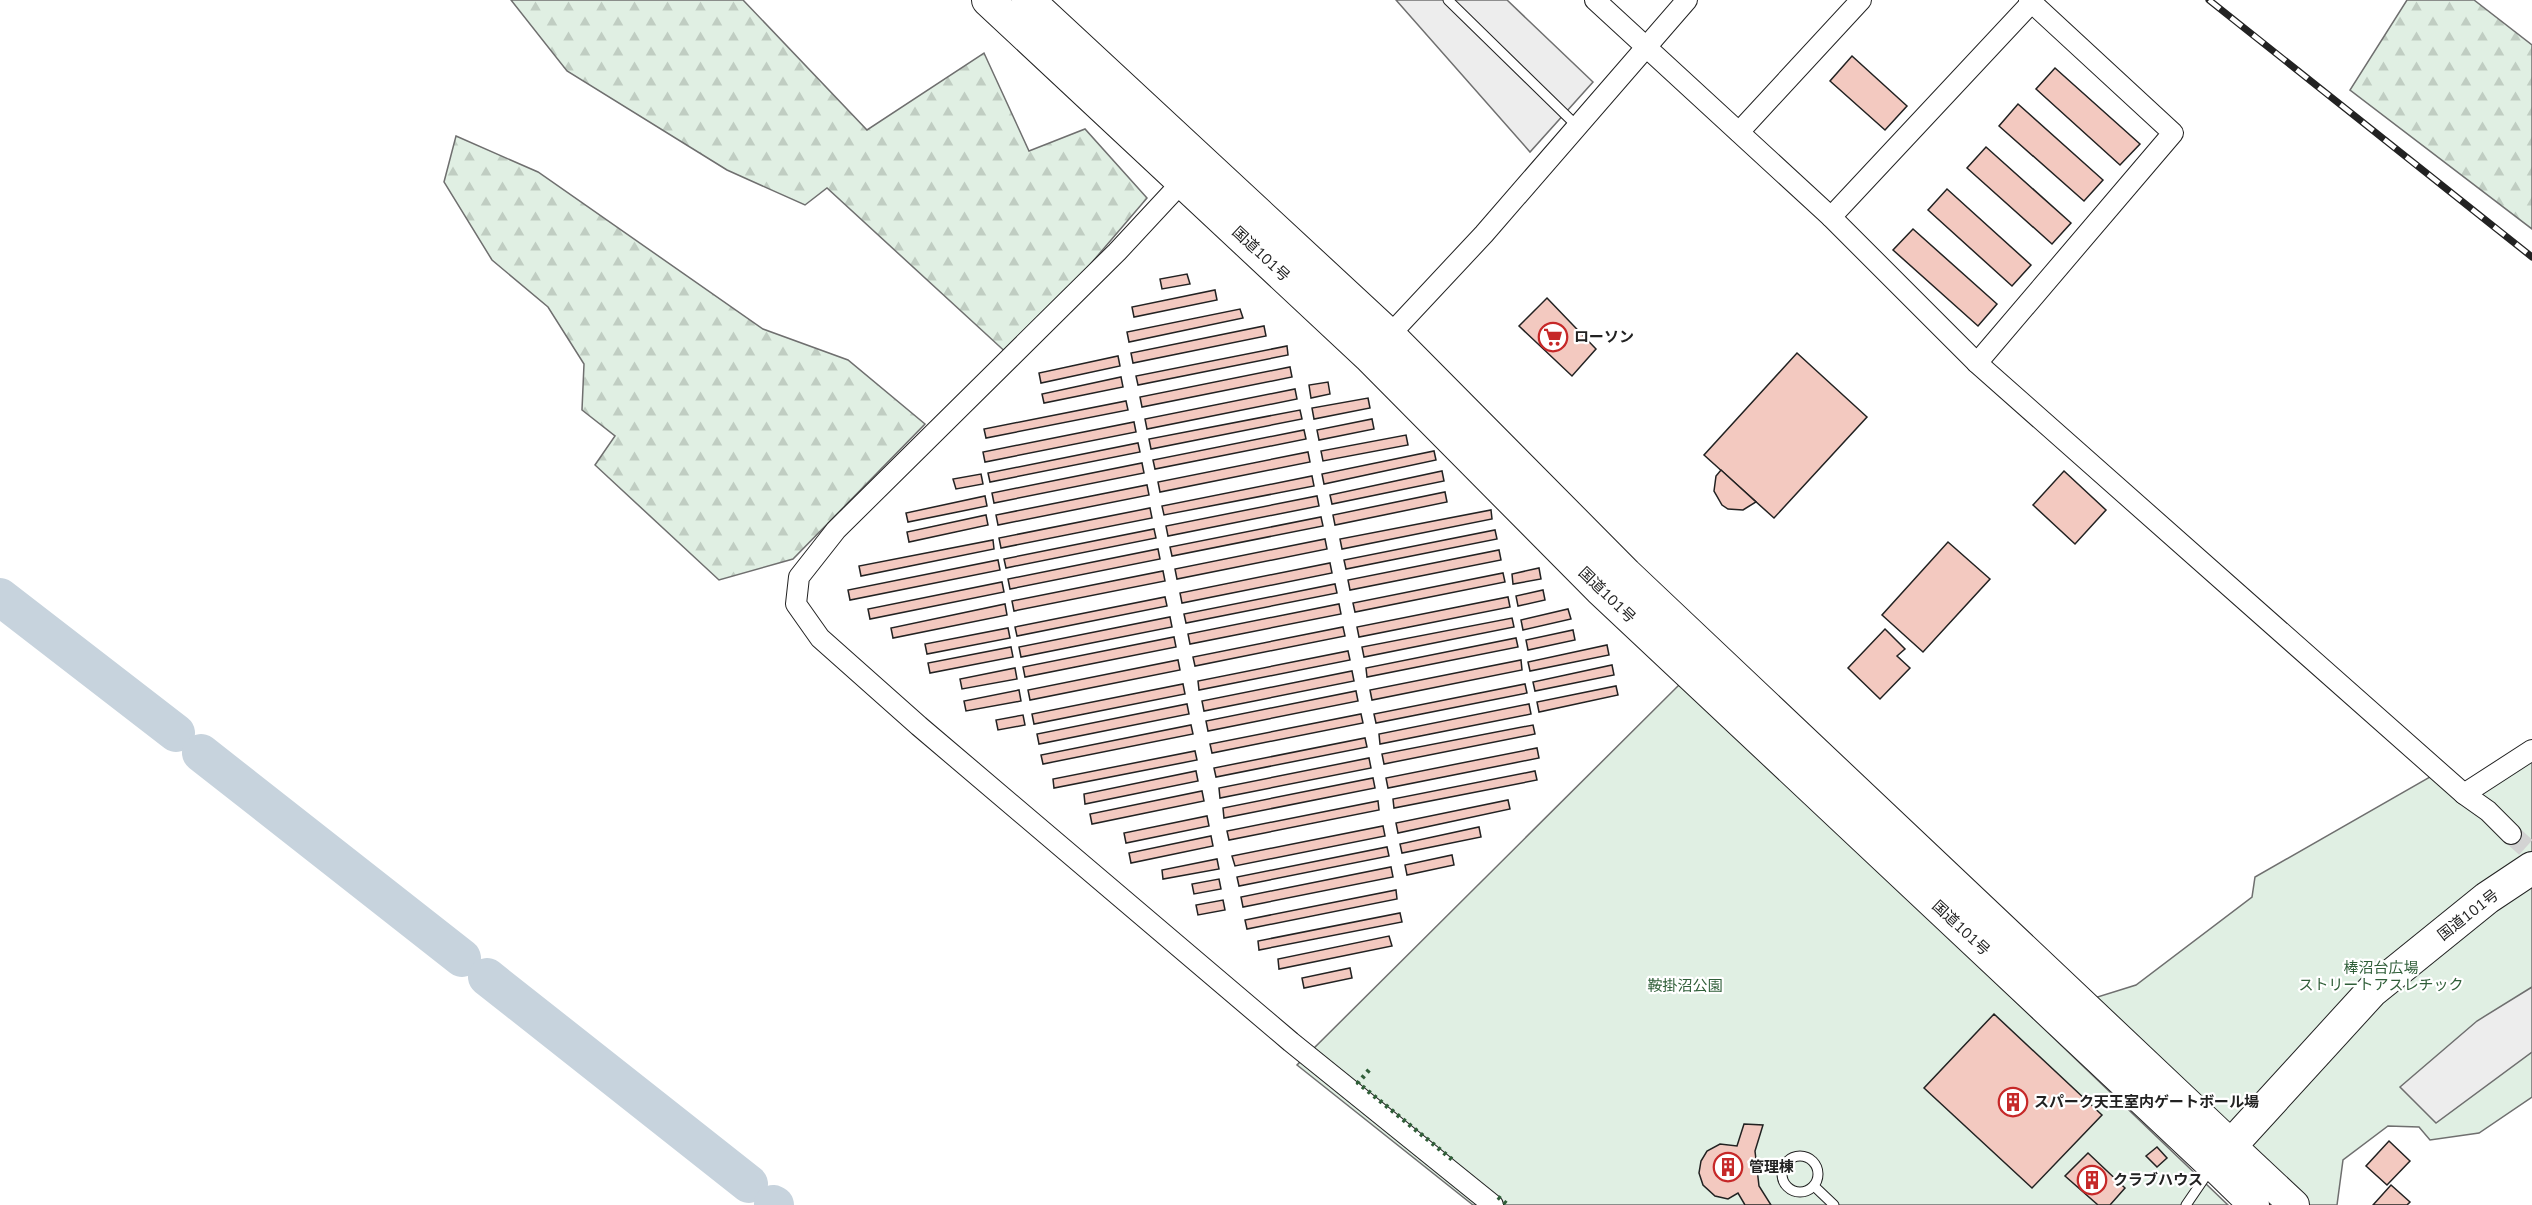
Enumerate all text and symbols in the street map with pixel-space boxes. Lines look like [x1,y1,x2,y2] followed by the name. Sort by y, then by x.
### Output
[1229,222,1294,285] street label: 国道101号
[1537,321,1569,353] supermarket icon: ローソン
[1574,327,1634,346] place label: ローソン
[1575,563,1640,626] street label: 国道101号
[2433,885,2502,944] street label: 国道101号
[1929,896,1994,959] street label: 国道101号
[2298,958,2464,994] park label: 棒沼台広場 ストリートアスレチック
[1647,976,1723,995] park label: 鞍掛沼公園
[1997,1086,2029,1118] building icon: スパーク天王室内ゲートボール場
[2034,1092,2259,1111] place label: スパーク天王室内ゲートボール場
[1712,1151,1744,1183] building icon: 管理棟
[1749,1157,1794,1176] place label: 管理棟
[2076,1164,2108,1196] building icon: クラブハウス
[2113,1170,2203,1189] place label: クラブハウス

